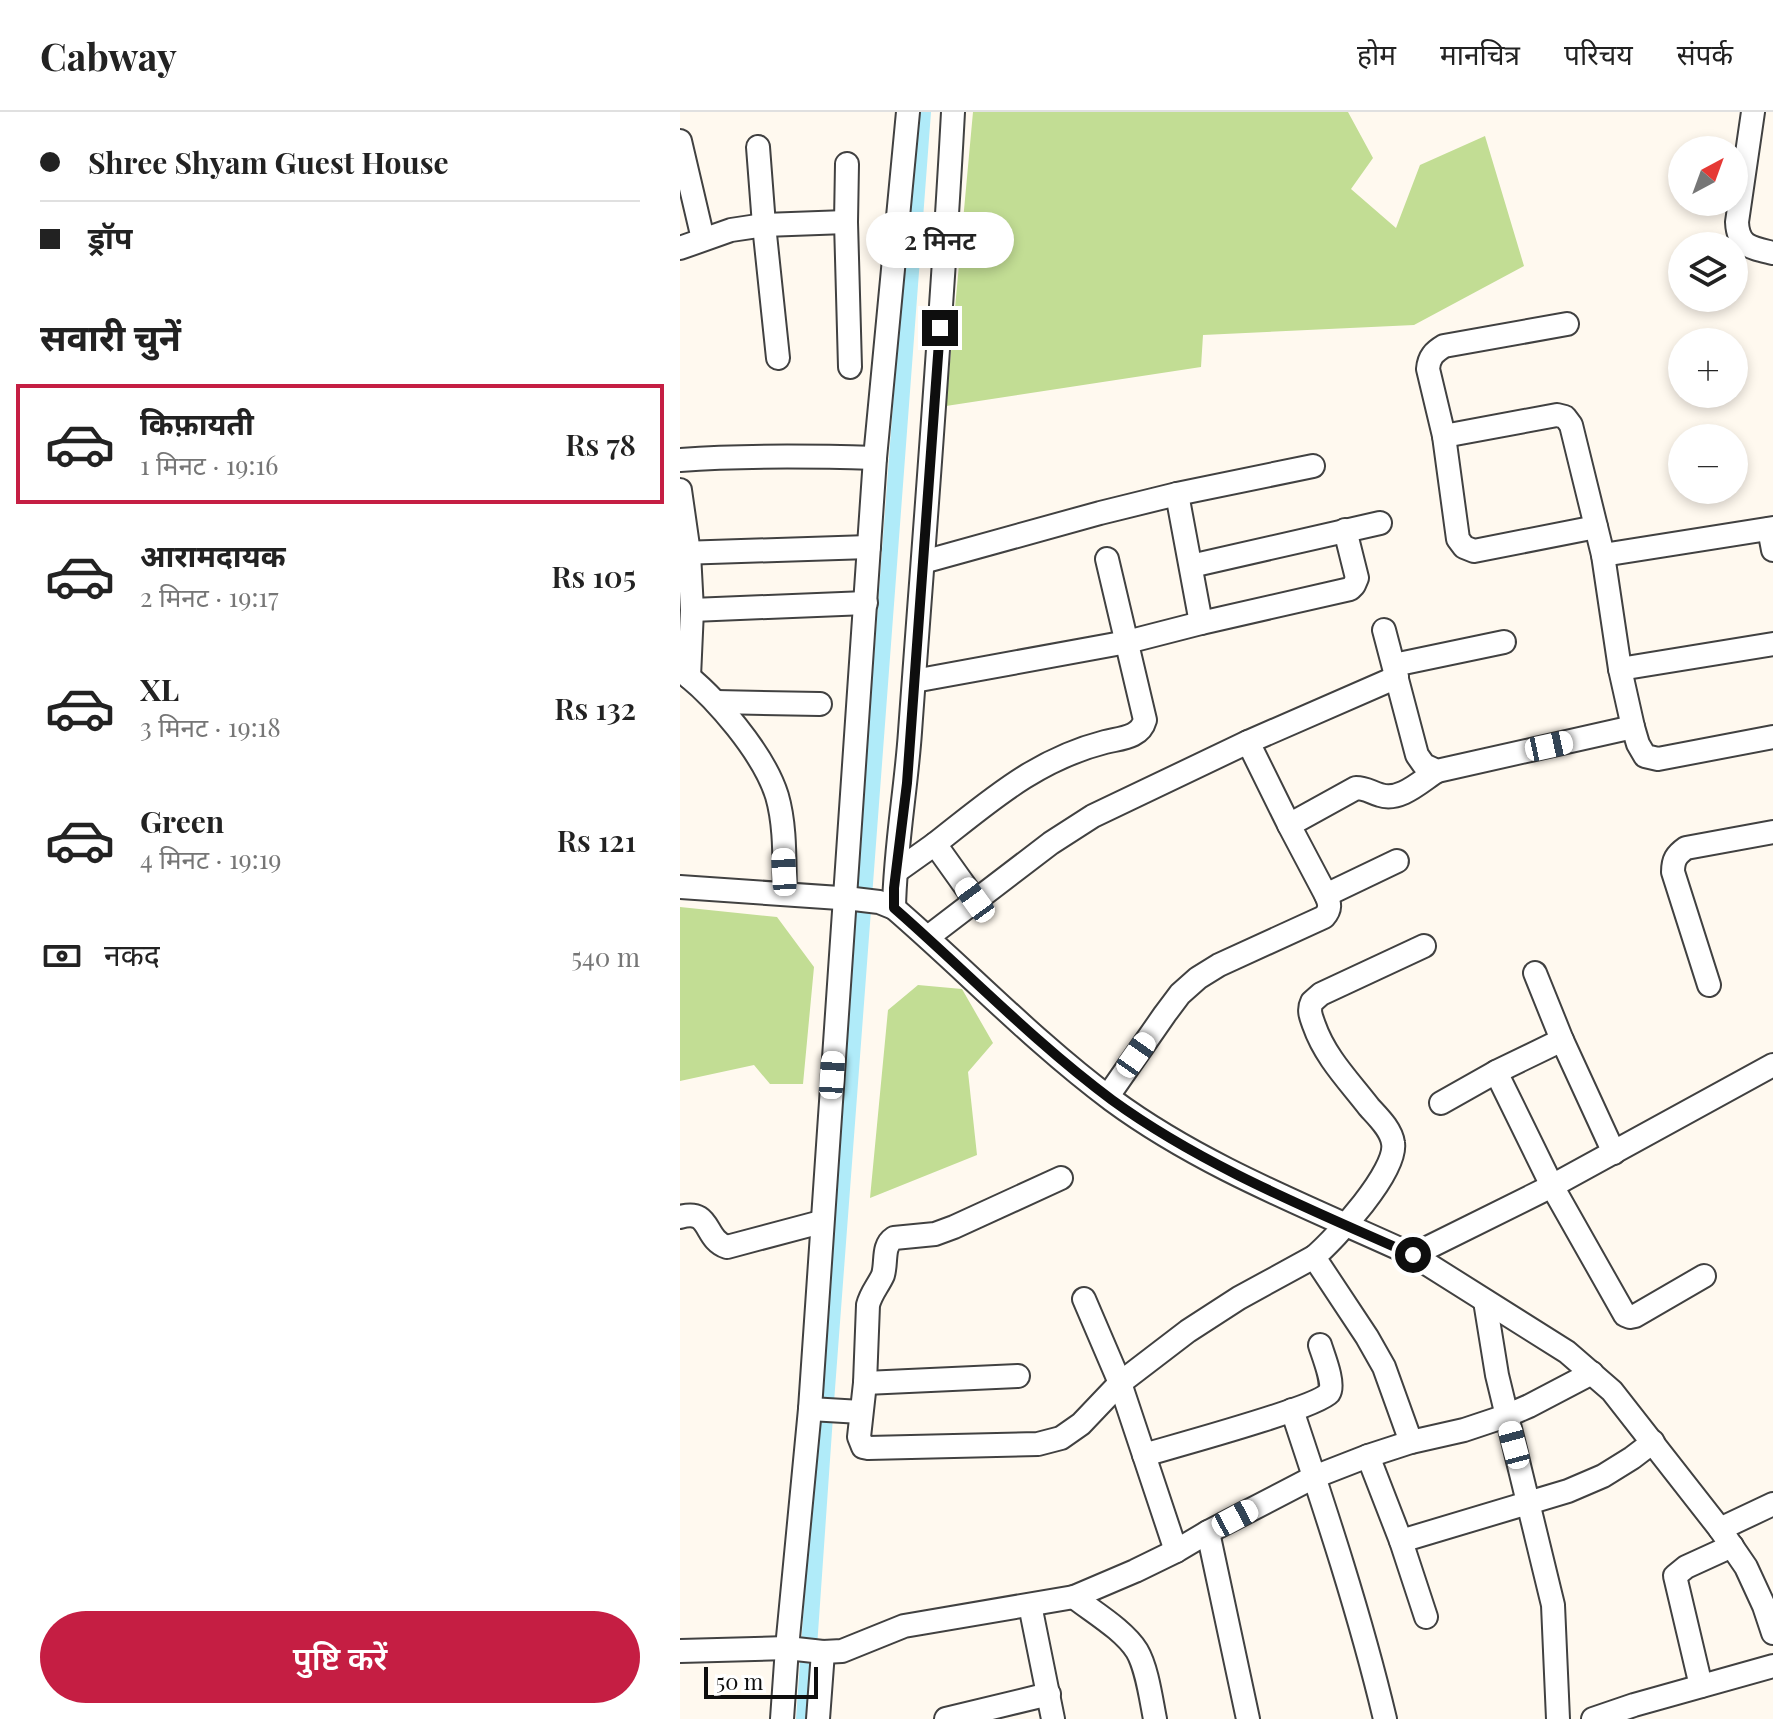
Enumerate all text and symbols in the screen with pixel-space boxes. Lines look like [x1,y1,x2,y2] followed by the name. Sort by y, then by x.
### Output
[40,30,177,81] text: Cabway
[1357,35,1396,72] text: होम
[1440,35,1520,72] text: मानचित्र
[1564,35,1633,72] text: परिचय
[1677,35,1733,72] text: संपर्क
[1668,136,1748,216] north arrow
[1668,136,1748,504] map controls
[88,142,449,182] text: Shree Shyam Guest House
[866,212,1014,268] callout: 2 मिनट
[88,217,132,257] text: ड्रॉप
[904,222,976,257] text: 2 मिनट
[1668,232,1748,312] button: layers
[922,310,958,346] route end
[40,312,181,360] text: सवारी चुनें
[1668,328,1748,408] button: +
[140,403,254,443] text: किफ़ायती
[44,408,116,480] icon: car
[565,424,636,464] text: Rs 78
[1668,424,1748,504] button: −
[140,447,279,482] text: 1 मिनट · 19:16
[140,535,286,575] text: आरामदायक
[44,540,116,612] icon: car
[551,556,636,596] text: Rs 105
[140,579,279,614] text: 2 मिनट · 19:17
[140,669,179,709] text: XL
[44,672,116,744] icon: car
[554,688,636,728] text: Rs 132
[140,709,281,744] text: 3 मिनट · 19:18
[1523,729,1575,763] car
[140,801,224,841] text: Green
[44,804,116,876] icon: car
[557,820,636,860] text: Rs 121
[140,841,282,876] text: 4 मिनट · 19:19
[771,847,797,897] car
[951,874,999,926] car
[40,934,84,978] icon: cash
[104,934,160,974] text: नकद
[571,939,640,974] text: 540 m
[1112,1028,1160,1082] car
[818,1050,846,1100] car
[1395,1237,1431,1273] route start
[1496,1419,1532,1471] car
[1208,1496,1262,1540] car
[40,1611,640,1703] button: पुष्टि करें
[704,1663,818,1699] scale bar
[716,1666,763,1696] text: 50 m

